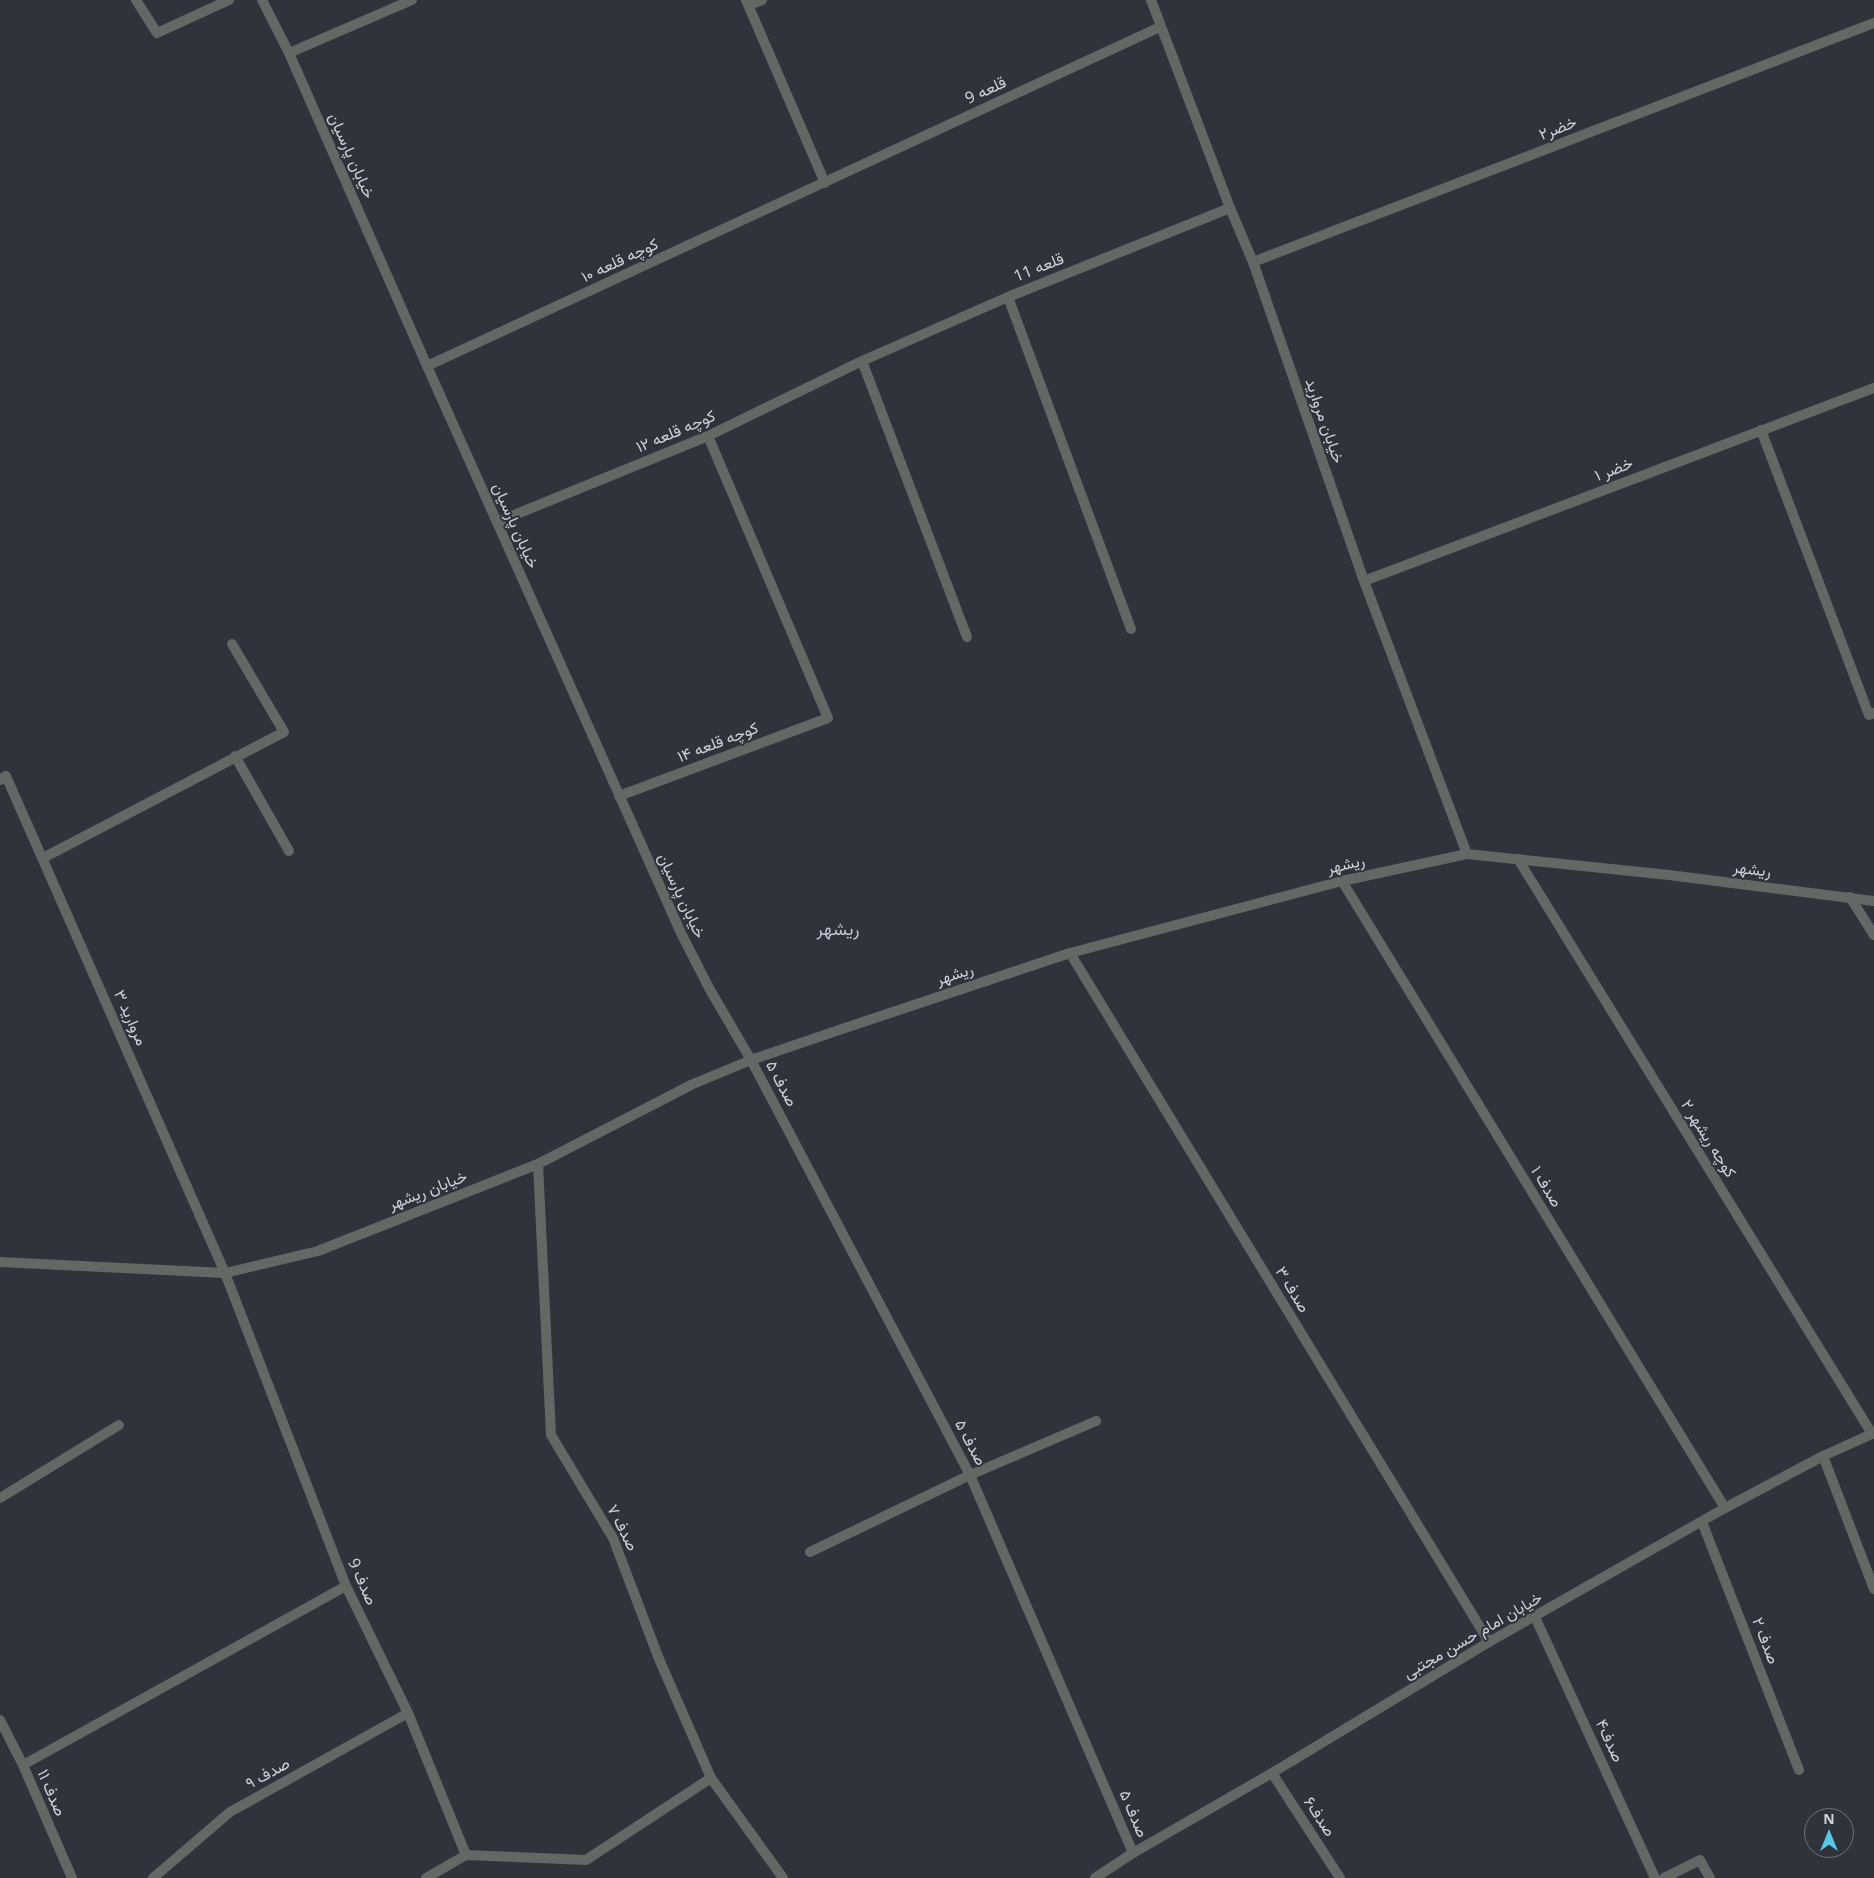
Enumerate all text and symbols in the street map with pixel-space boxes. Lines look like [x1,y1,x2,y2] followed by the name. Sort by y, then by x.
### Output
[962,73,1010,109] street label: قلعه 9
[324,110,378,202] street label: خیابان پارسیان
[1536,113,1580,145] street label: خضر۲
[578,235,662,287] street label: کوچه قلعه ۱۰
[1011,249,1067,287] street label: قلعه 11
[1300,376,1348,466] street label: خیابان مروارید
[633,407,719,457] street label: کوچه قلعه ۱۲
[1592,454,1636,486] street label: خضر ۱
[488,480,542,572] street label: خیابان پارسیان
[675,719,761,767] street label: کوچه قلعه ۱۴
[653,851,709,941] street label: خیابان پارسیان
[1325,851,1367,879] street label: ریشهر
[1732,858,1772,882] street label: ریشهر
[817,919,859,941] district label: ریشهر
[934,960,976,990] street label: ریشهر
[109,987,151,1049] street label: مروارید ۳
[761,1058,801,1110] street label: صدف ۵
[1677,1097,1739,1181] street label: کوچه ریشهر ۲
[1526,1163,1566,1211] street label: صدف ۱
[386,1167,470,1215] street label: خیابان ریشهر
[1271,1263,1313,1317] street label: صدف ۳
[950,1417,990,1469] street label: صدف ۵
[602,1502,642,1554] street label: صدف ۷
[343,1556,381,1608] street label: صدف 9
[1400,1588,1546,1684] street label: خیابان امام حسن مجتبی
[1747,1615,1783,1667] street label: صدف ۲
[1591,1717,1627,1765] street label: صدف۴
[243,1754,293,1794] street label: صدف ۹
[33,1767,69,1819] street label: صدف ۱۱
[1115,1788,1151,1840] street label: صدف ۵
[1299,1794,1339,1840] street label: صدف۶
[1804,1808,1854,1858] north arrow
[1823,1809,1835,1828] text: N

